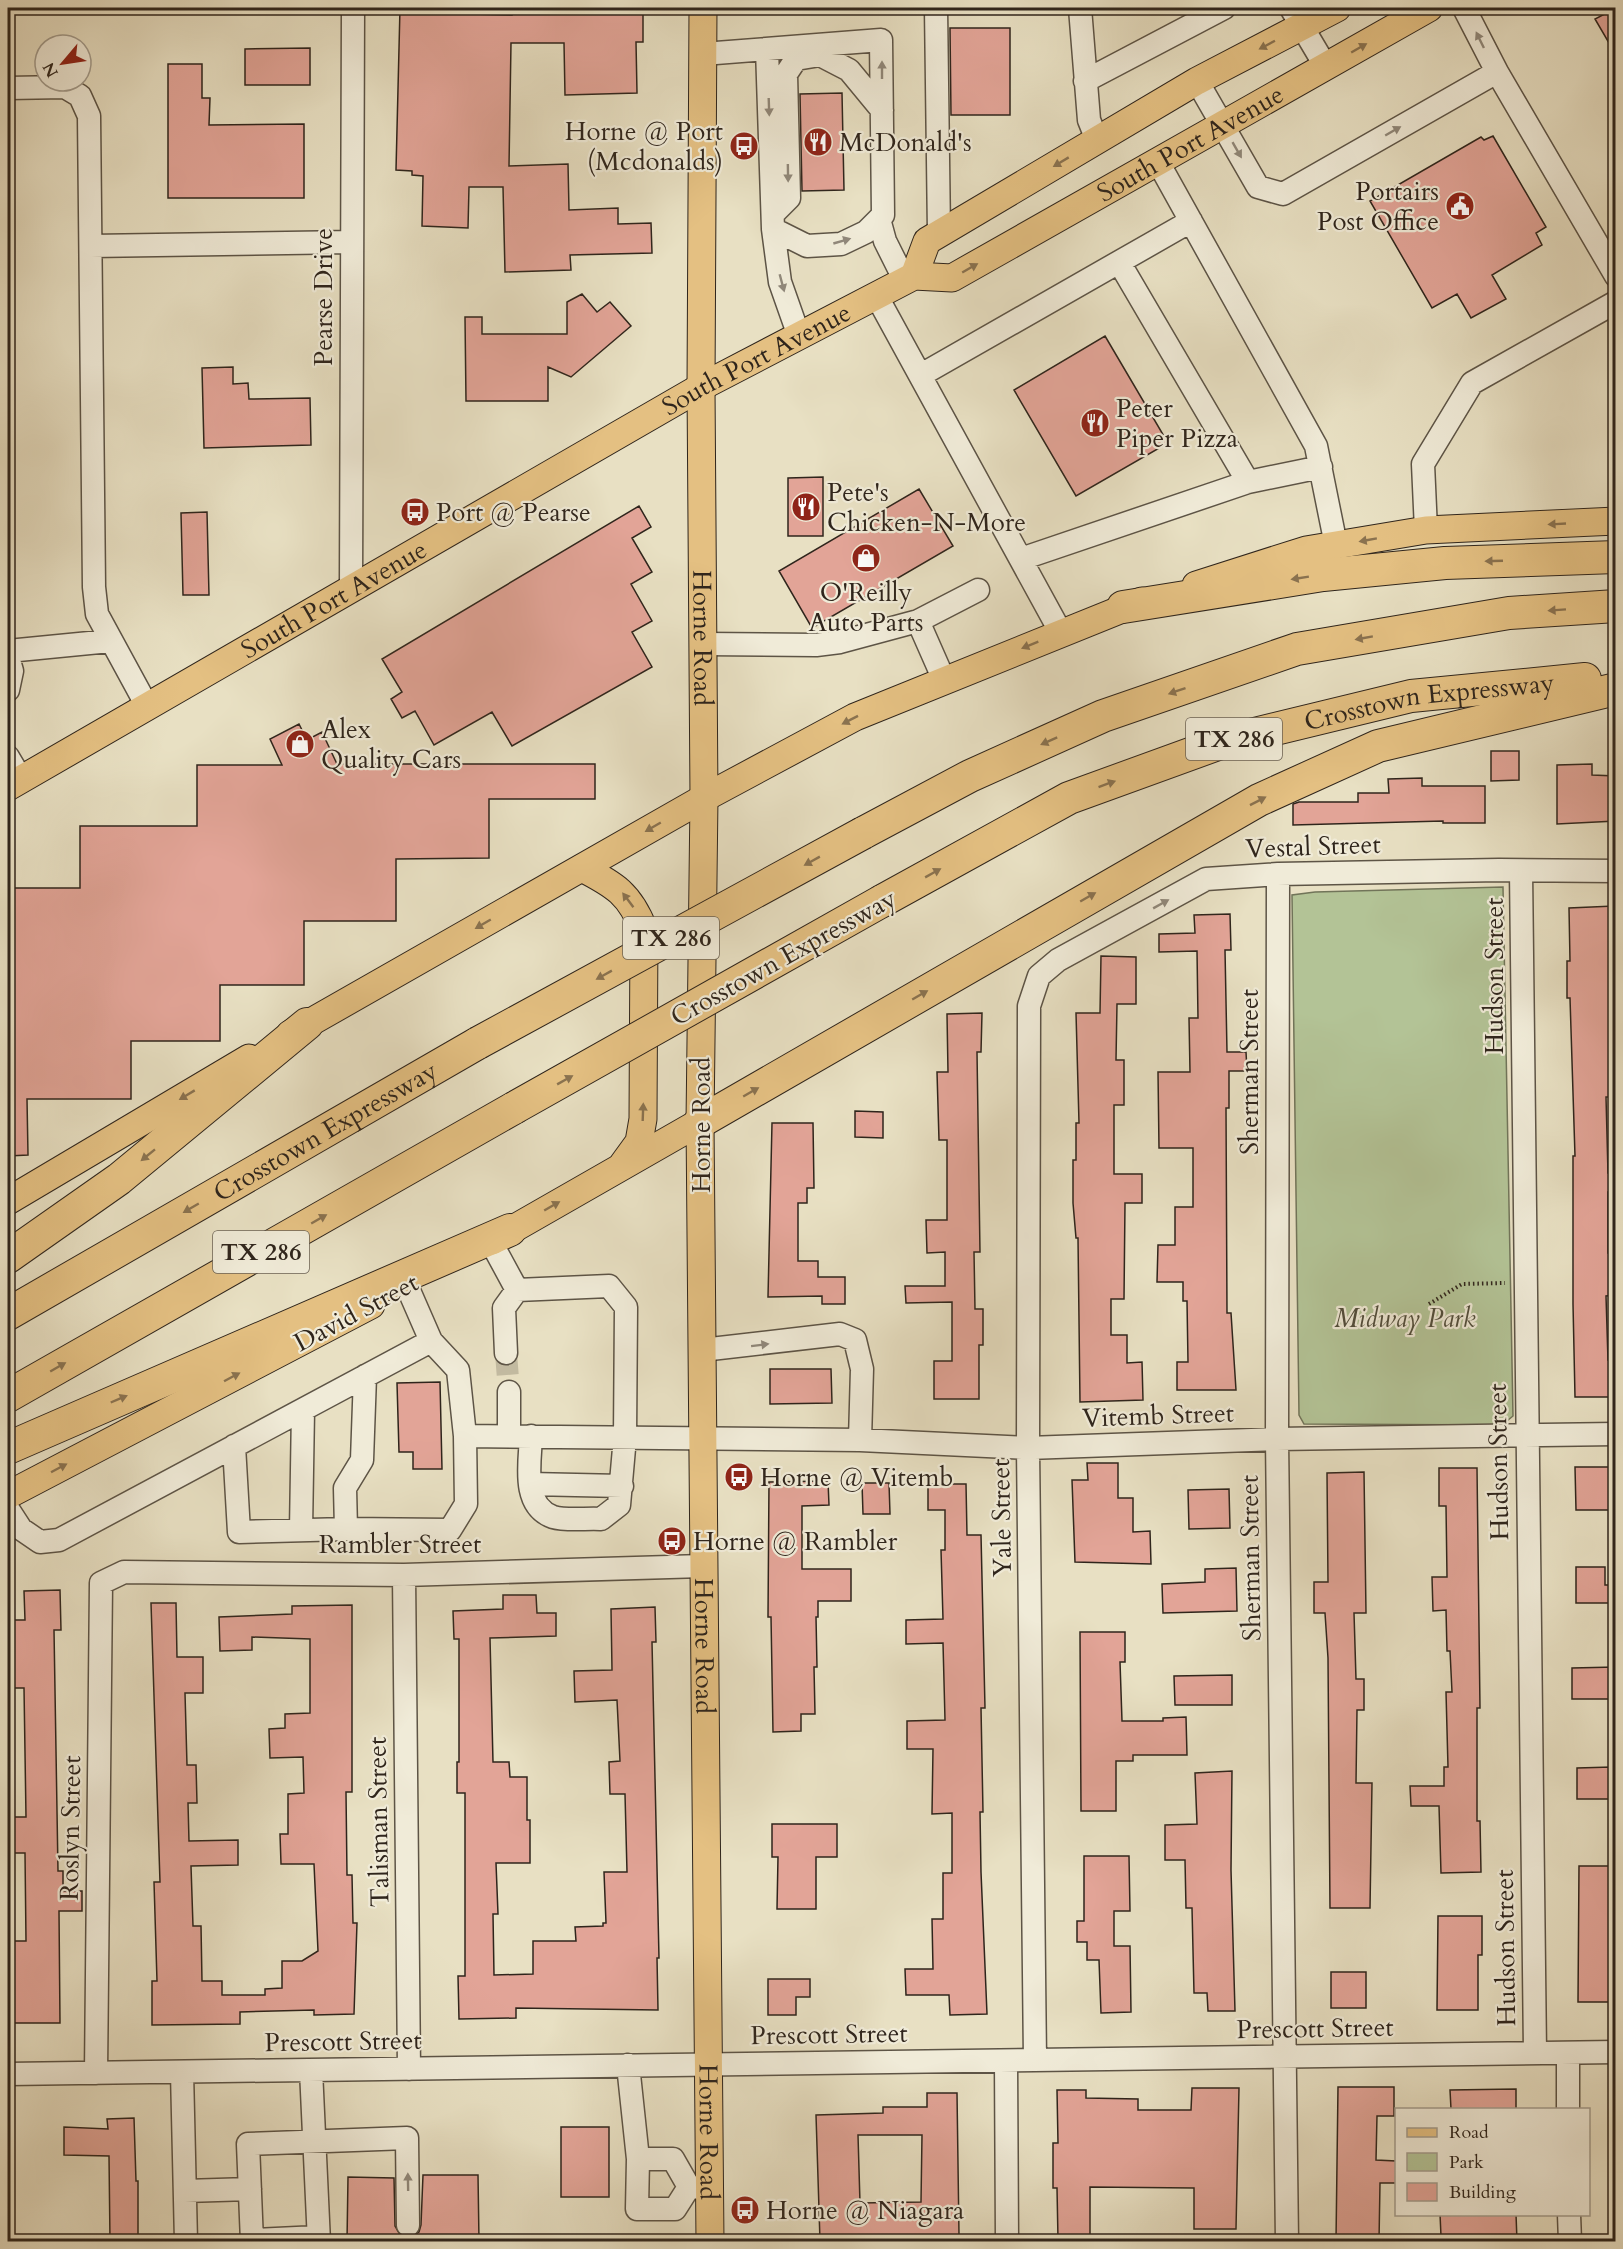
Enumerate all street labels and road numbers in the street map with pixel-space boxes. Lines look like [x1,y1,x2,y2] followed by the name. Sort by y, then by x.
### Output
[1091,77,1290,210] street label: South Port Avenue
[306,228,341,366] street label: Pearse Drive
[655,295,857,424] street label: South Port Avenue
[235,532,433,667] street label: South Port Avenue
[684,570,720,706] street label: Horne Road
[1301,665,1556,739] street label: Crosstown Expressway
[1186,718,1282,760] road number: TX 286
[1245,827,1381,866] street label: Vestal Street
[664,881,903,1034] street label: Crosstown Expressway
[1477,898,1512,1054] street label: Hudson Street
[623,917,719,959] road number: TX 286
[1232,989,1267,1155] street label: Sherman Street
[207,1053,444,1210] street label: Crosstown Expressway
[684,1057,719,1193] street label: Horne Road
[213,1231,309,1273] road number: TX 286
[288,1265,425,1360] street label: David Street
[1480,1383,1517,1541] street label: Hudson Street
[1081,1395,1235,1436] street label: Vitemb Street
[983,1458,1020,1578] street label: Yale Street
[1232,1475,1269,1641] street label: Sherman Street
[319,1527,481,1562] street label: Rambler Street
[686,1578,722,1714] street label: Horne Road
[360,1736,397,1908] street label: Talisman Street
[52,1755,89,1901] street label: Roslyn Street
[1487,1869,1524,2027] street label: Hudson Street
[1236,2010,1394,2047] street label: Prescott Street
[750,2016,908,2053] street label: Prescott Street
[264,2023,422,2060] street label: Prescott Street
[690,2064,727,2200] street label: Horne Road

